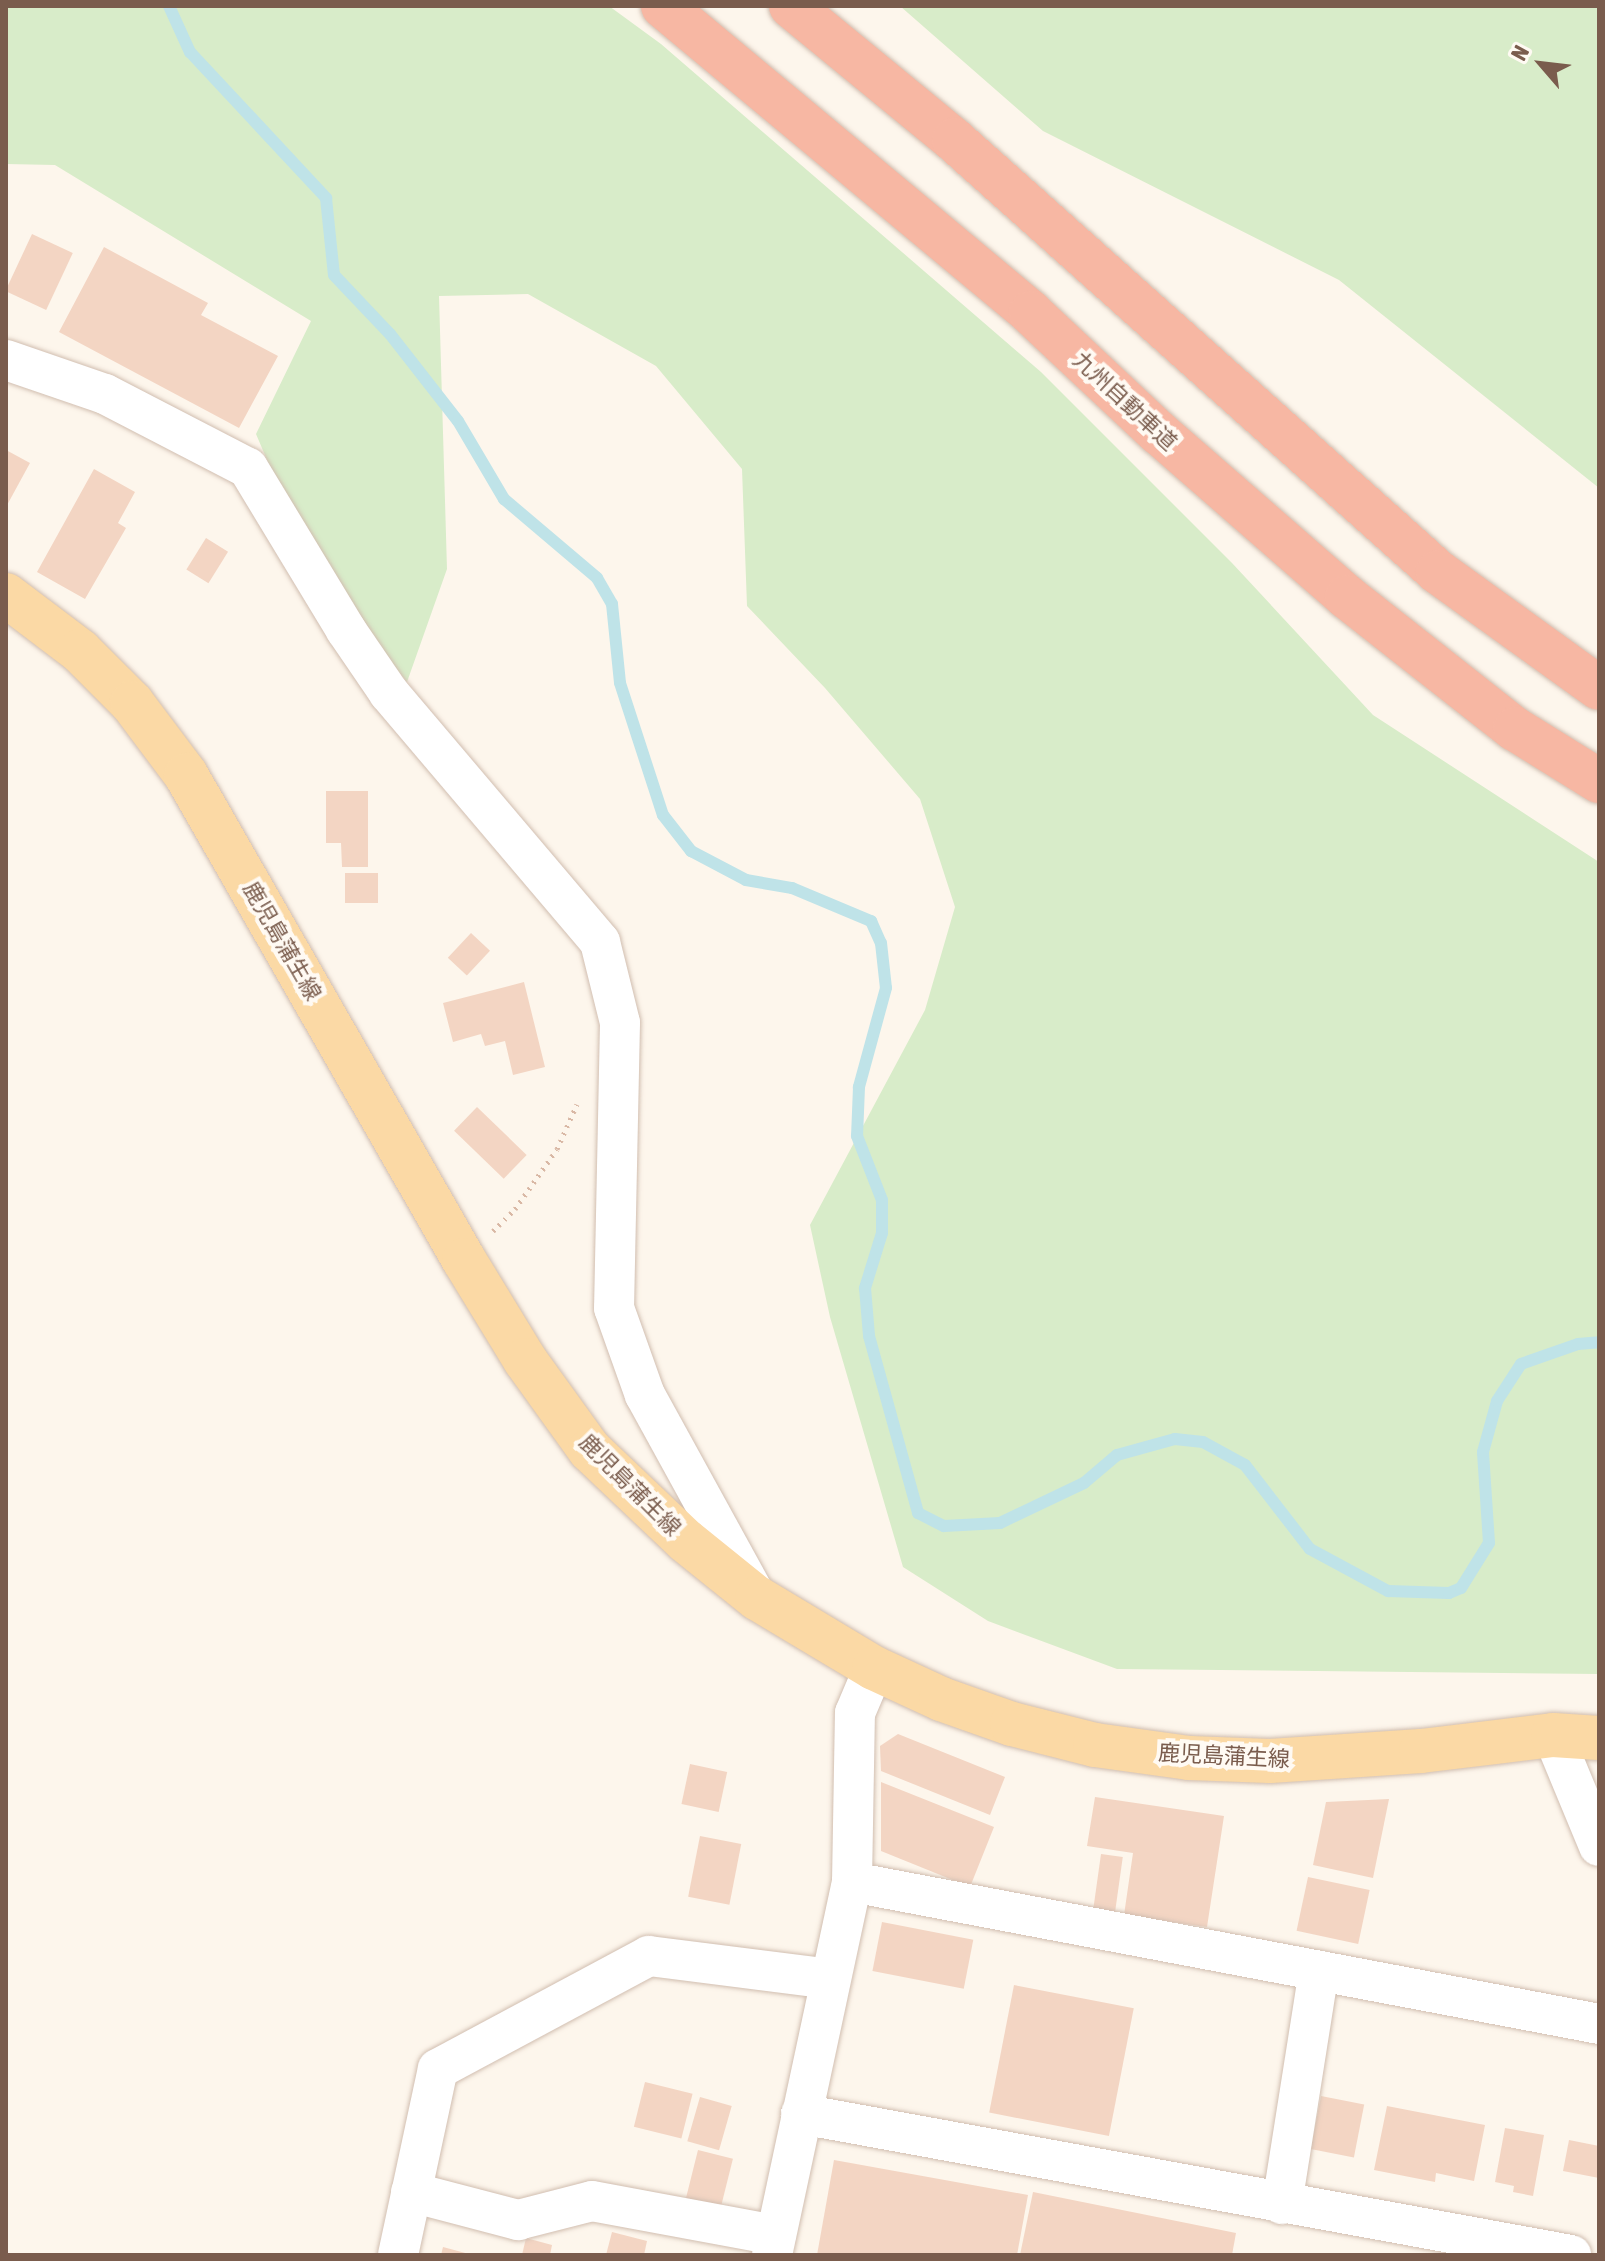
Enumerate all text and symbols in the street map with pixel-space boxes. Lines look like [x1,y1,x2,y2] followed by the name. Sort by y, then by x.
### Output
[1501,24,1581,104] north arrow
[1505,41,1534,65] text: N
[1068,346,1182,456] street label: 九州自動車道
[238,877,326,1005] street label: 鹿児島蒲生線
[574,1429,686,1541] street label: 鹿児島蒲生線
[1157,1739,1291,1773] street label: 鹿児島蒲生線

